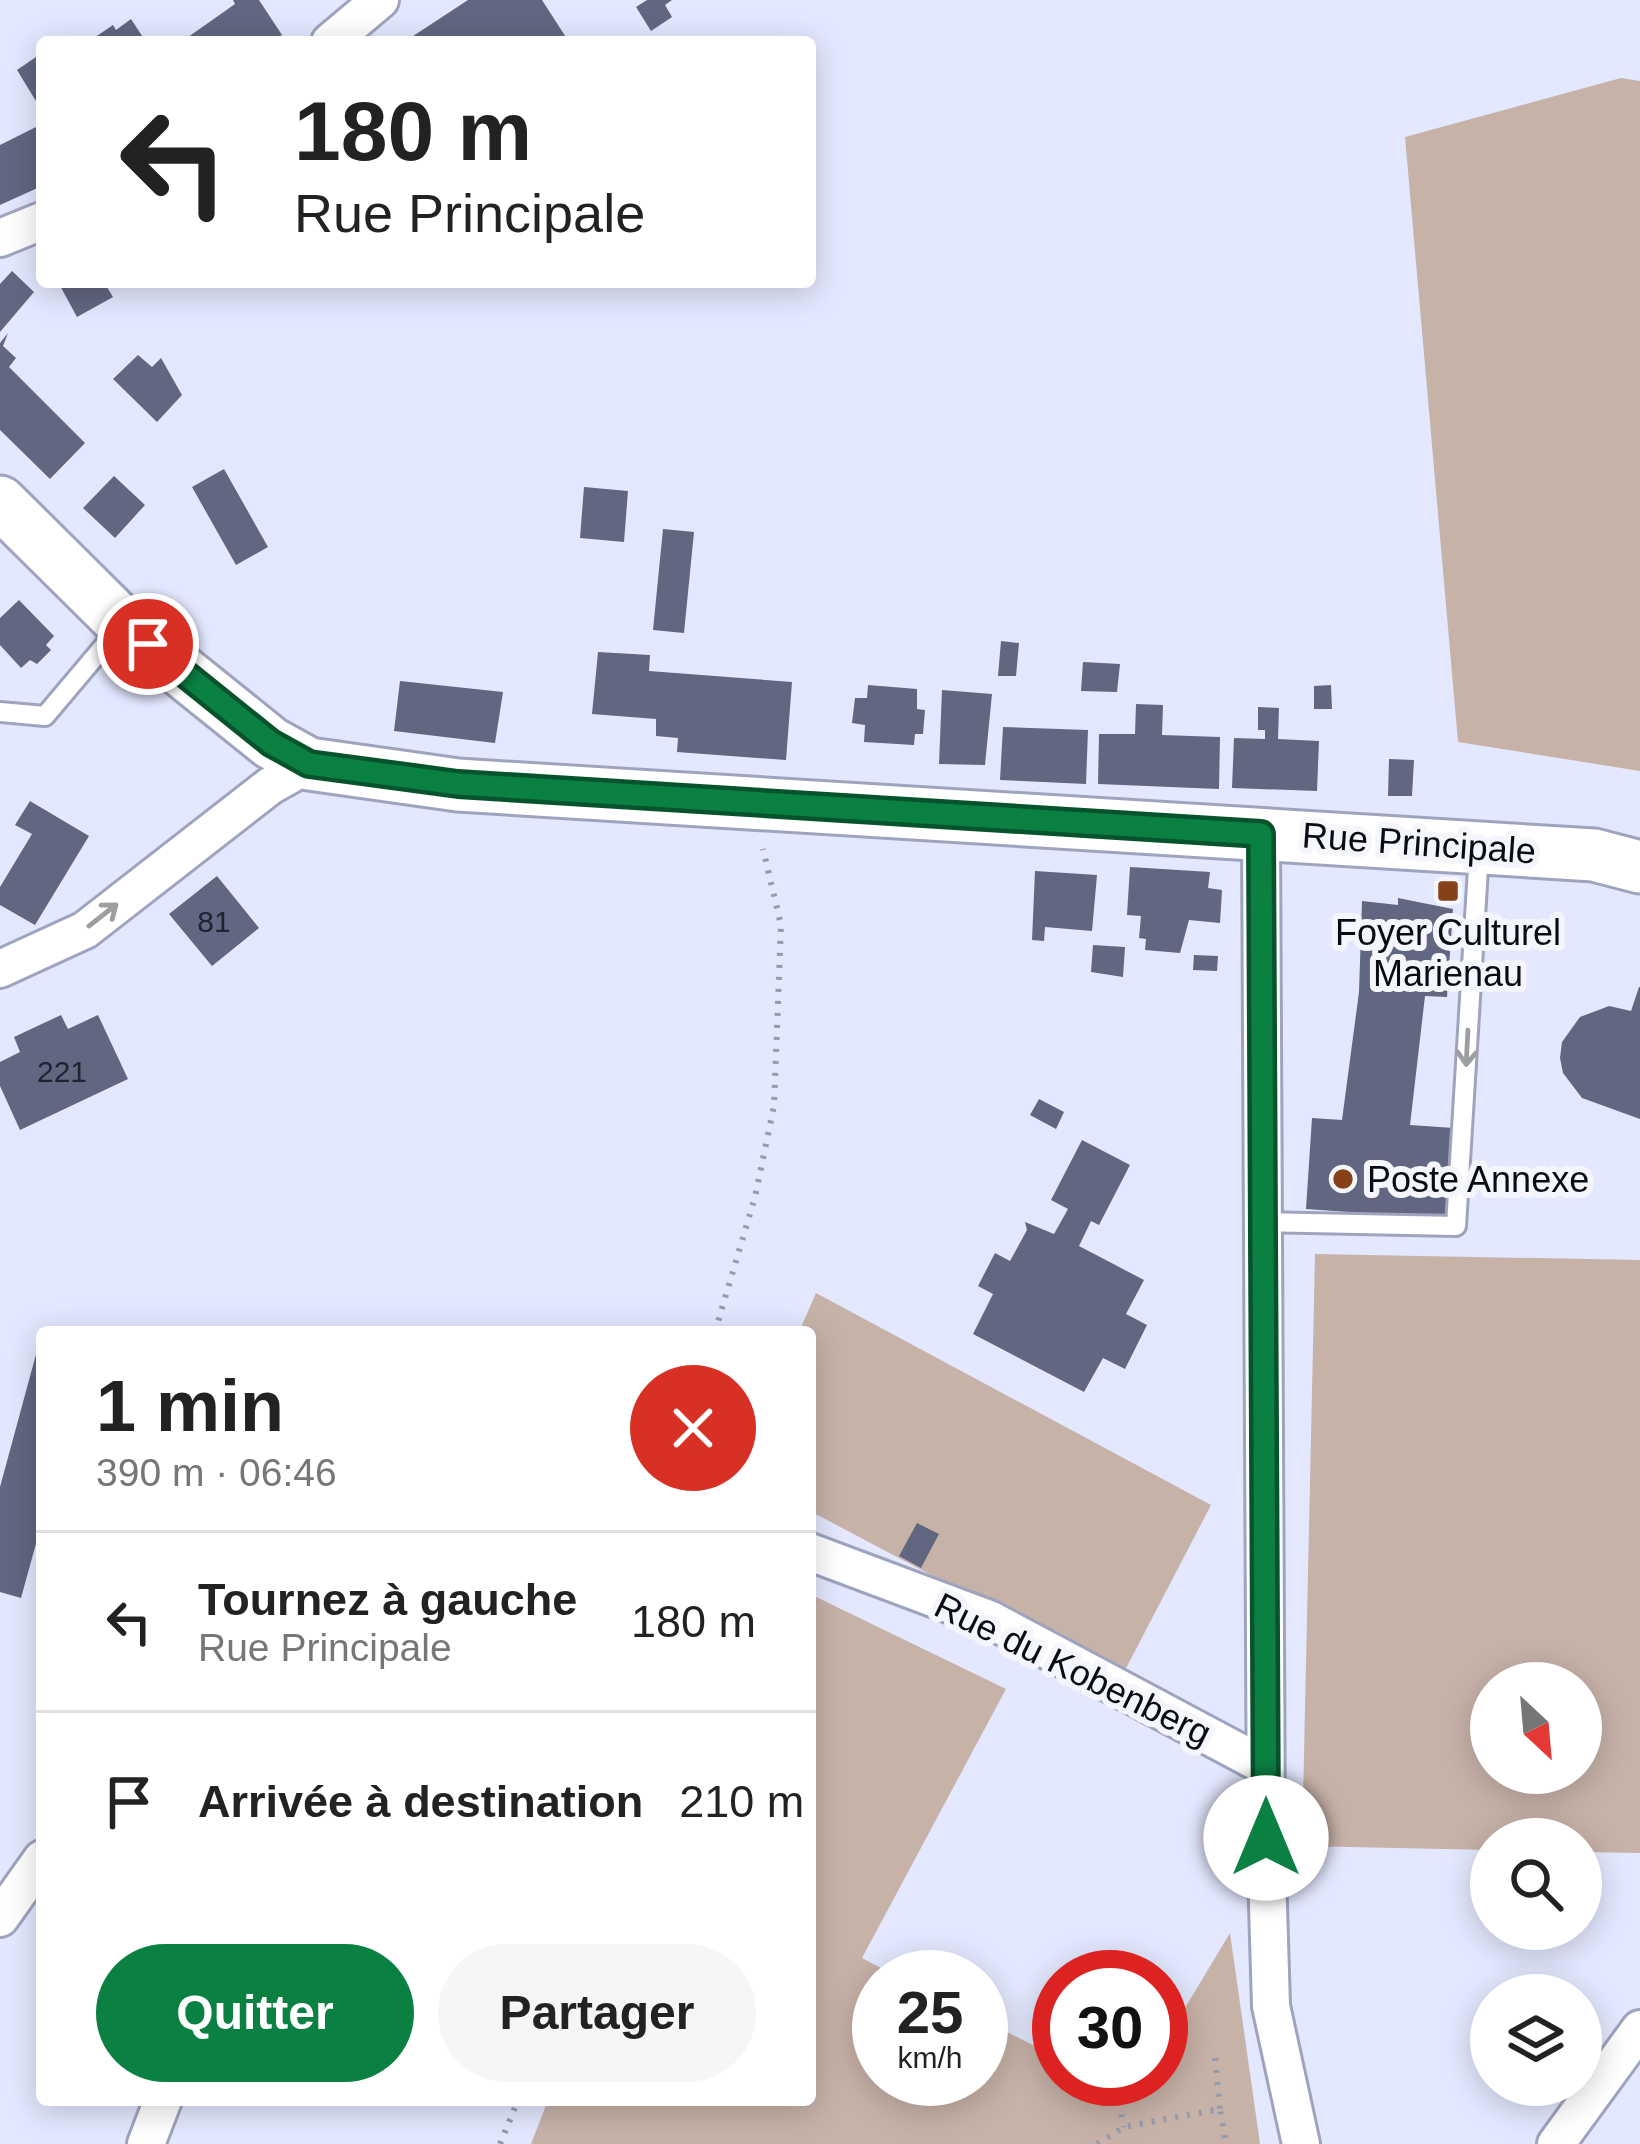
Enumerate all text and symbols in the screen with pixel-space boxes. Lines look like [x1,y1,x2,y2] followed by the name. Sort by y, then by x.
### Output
[96,84,252,240] icon: left
[294,84,532,178] text: 180 m
[294,183,645,243] text: Rue Principale
[97,593,199,695] pin
[115,611,181,677] icon: arrive
[1301,814,1537,872] street label: Rue Principale
[1435,878,1461,904] marker: Foyer Culturel Marienau
[87,902,119,929] one-way arrow
[197,905,231,938] house number: 81
[1335,912,1561,994] place label: Foyer Culturel Marienau
[1455,1028,1478,1067] one-way arrow
[37,1055,87,1088] house number: 221
[1367,1159,1589,1200] place label: Poste Annexe
[1330,1166,1356,1192] marker: Poste Annexe
[630,1365,756,1491] button: close
[96,1366,284,1446] text: 1 min
[96,1451,337,1494] text: 390 m · 06:46
[198,1574,577,1625] text: Tournez à gauche
[928,1584,1218,1754] street label: Rue du Kobenberg
[96,1589,162,1655] icon: left
[631,1596,756,1647] text: 180 m
[198,1626,452,1669] text: Rue Principale
[1470,1662,1602,1794] north arrow
[1470,1662,1602,2106] map controls
[96,1769,162,1835] icon: arrive
[1203,1775,1329,1901] position arrow
[198,1776,643,1827] text: Arrivée à destination
[679,1776,804,1827] text: 210 m
[1470,1818,1602,1950] button: search
[96,1944,414,2082] button: Quitter
[438,1944,756,2082] button: Partager
[1032,1950,1188,2106] speed limit sign: 30
[1470,1974,1602,2106] button: layers
[897,1979,963,2046] text: 25
[897,2041,963,2074] text: km/h

